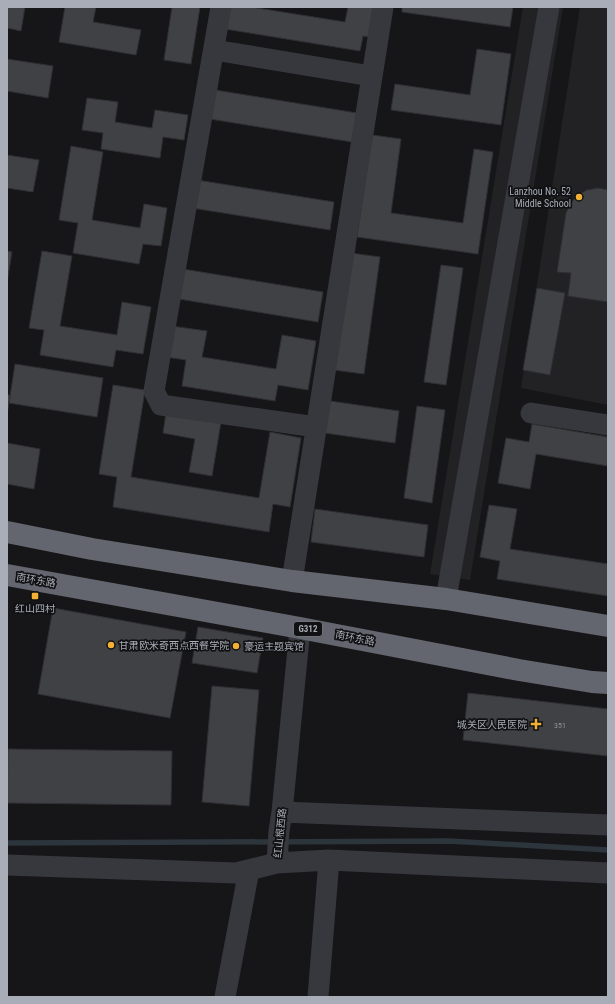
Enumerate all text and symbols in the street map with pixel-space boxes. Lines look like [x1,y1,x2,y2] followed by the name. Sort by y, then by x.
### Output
[509,186,571,209] place label: Lanzhou No. 52 Middle School
[574,192,584,202] marker: Lanzhou No. 52 Middle School
[15,571,57,589] street label: 南环东路
[30,591,40,601] marker: 红山四村
[15,603,55,614] place label: 红山四村
[294,622,322,636] road number: G312
[334,629,376,647] street label: 南环东路
[106,640,116,650] marker: 甘肃欧米奇西点西餐学院
[119,640,229,651] place label: 甘肃欧米奇西点西餐学院
[231,641,241,651] marker: 豪运主题宾馆
[244,641,304,652] place label: 豪运主题宾馆
[530,718,542,730] marker: 城关区人民医院
[457,719,527,730] place label: 城关区人民医院
[554,721,566,730] house number: 351
[272,808,288,858] street label: 红山根西路

